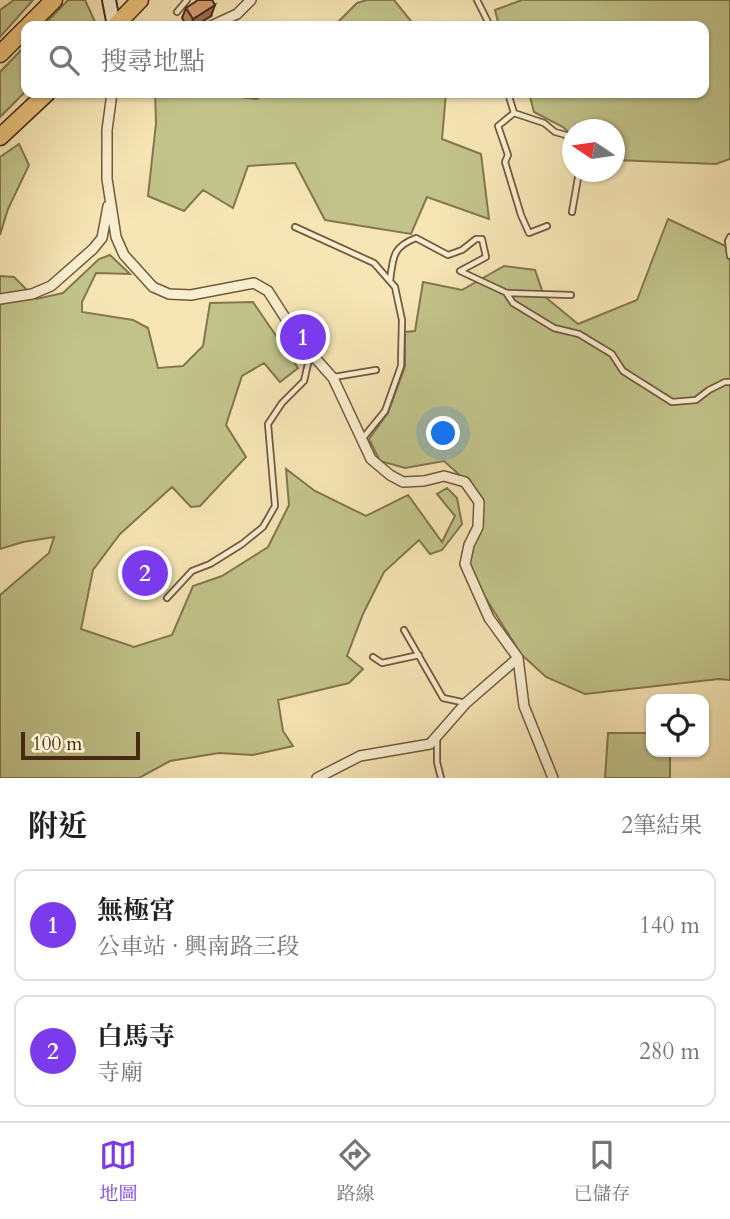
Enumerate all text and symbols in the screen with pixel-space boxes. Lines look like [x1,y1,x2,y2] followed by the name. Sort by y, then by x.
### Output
[21,21,709,98] search box
[45,41,83,79] icon: search
[101,44,205,79] text: 搜尋地點
[562,119,625,182] north arrow
[280,311,326,363] pin: 1
[426,416,460,450] your location
[122,547,168,599] pin: 2
[646,694,709,757] map controls
[646,694,709,757] button: locate
[21,729,140,761] scale bar
[32,731,82,757] text: 100 m
[28,806,88,847] text: 附近
[621,810,702,841] text: 2筆結果
[97,893,175,928] text: 無極宮
[47,910,59,941] text: 1
[639,910,700,941] text: 140 m
[97,931,299,962] text: 公車站 · 興南路三段
[97,1019,175,1054] text: 白馬寺
[47,1036,59,1067] text: 2
[639,1036,700,1067] text: 280 m
[97,1057,143,1088] text: 寺廟
[99,1136,138,1207] tab: 地圖
[336,1136,375,1207] tab: 路線
[573,1136,631,1207] tab: 已儲存

